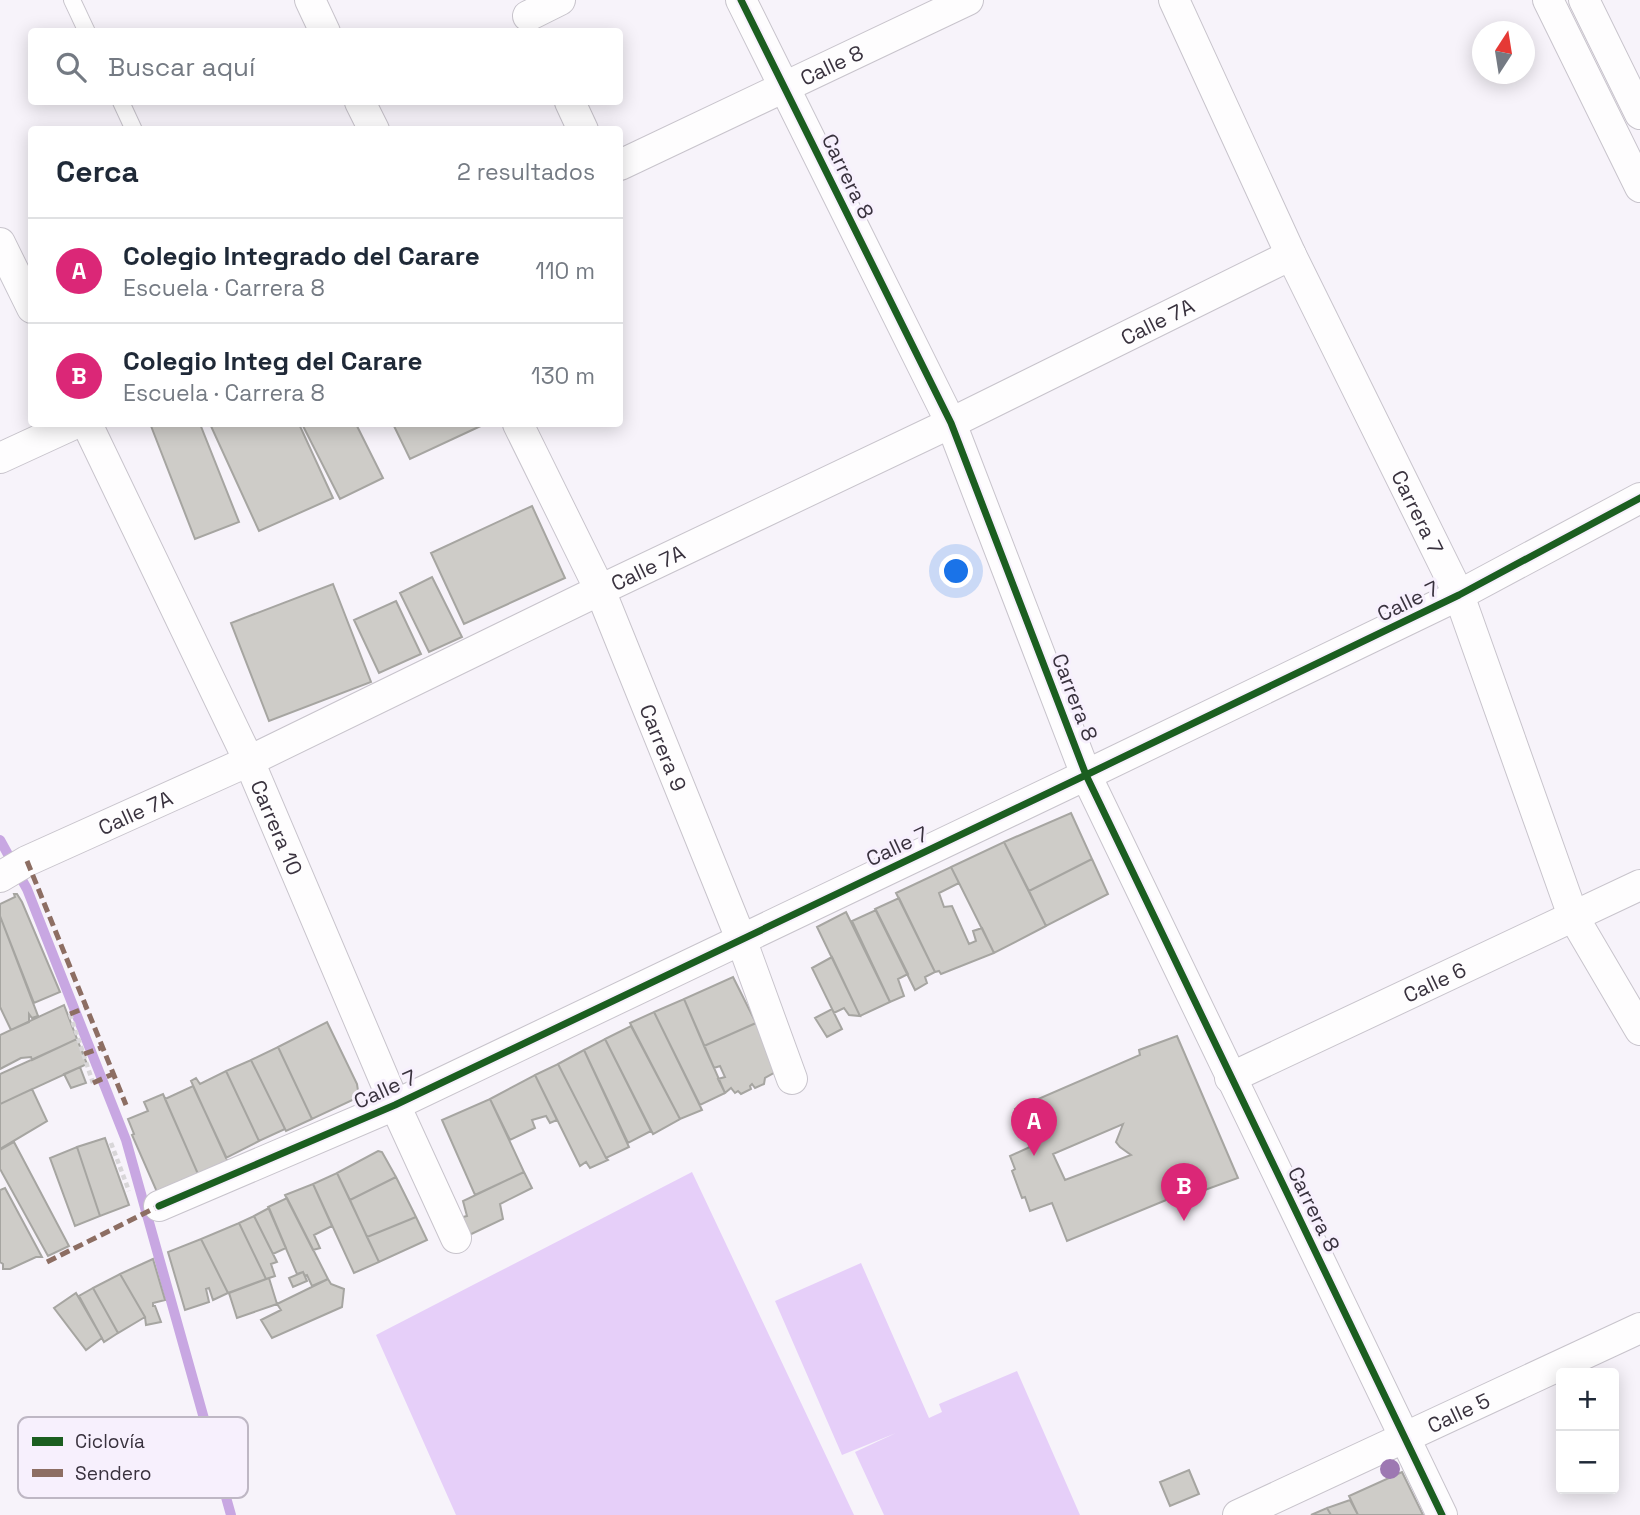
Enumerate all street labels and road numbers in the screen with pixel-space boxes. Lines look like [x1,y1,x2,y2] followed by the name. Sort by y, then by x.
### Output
[795,38,867,91] street label: Calle 8
[816,129,880,223] street label: Carrera 8
[1116,292,1199,351] street label: Calle 7A
[1386,465,1450,558] street label: Carrera 7
[606,538,689,596] street label: Calle 7A
[1373,574,1443,627] street label: Calle 7
[1046,649,1104,745] street label: Carrera 8
[634,700,693,795] street label: Carrera 9
[245,776,309,879] street label: Carrera 10
[94,784,177,841] street label: Calle 7A
[862,820,933,872] street label: Calle 7
[1399,955,1470,1008] street label: Calle 6
[350,1063,421,1115] street label: Calle 7
[1282,1162,1346,1256] street label: Carrera 8
[1423,1386,1494,1439] street label: Calle 5

